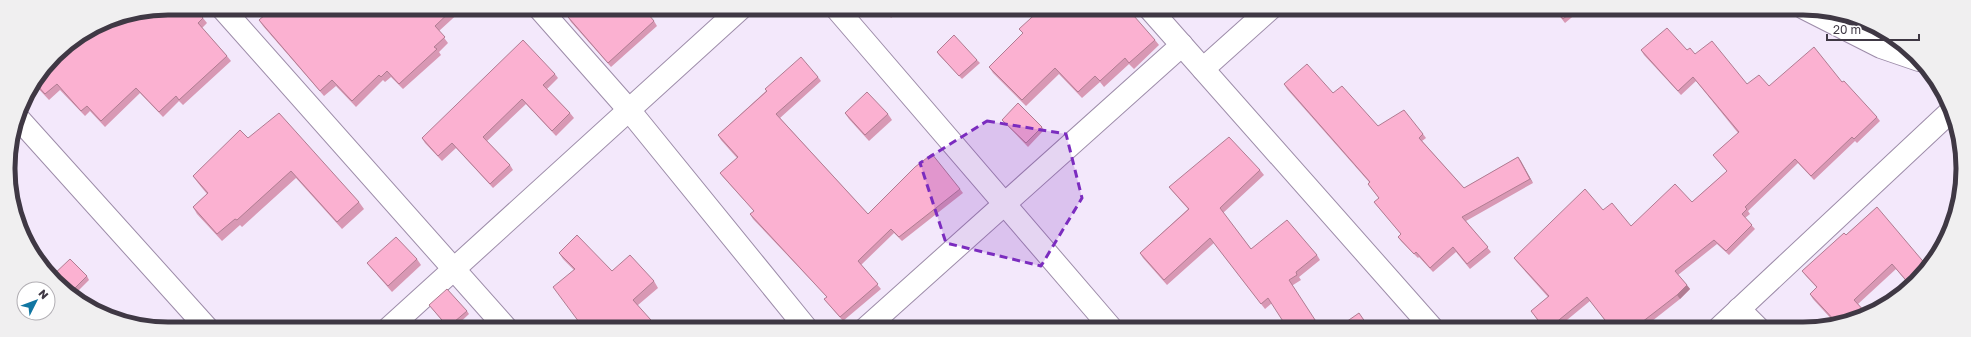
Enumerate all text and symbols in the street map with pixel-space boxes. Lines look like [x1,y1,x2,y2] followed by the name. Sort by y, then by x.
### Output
[1827,16,1919,42] scale bar
[1833,22,1861,37] text: 20 m
[16,281,56,321] north arrow
[36,287,51,301] text: N

